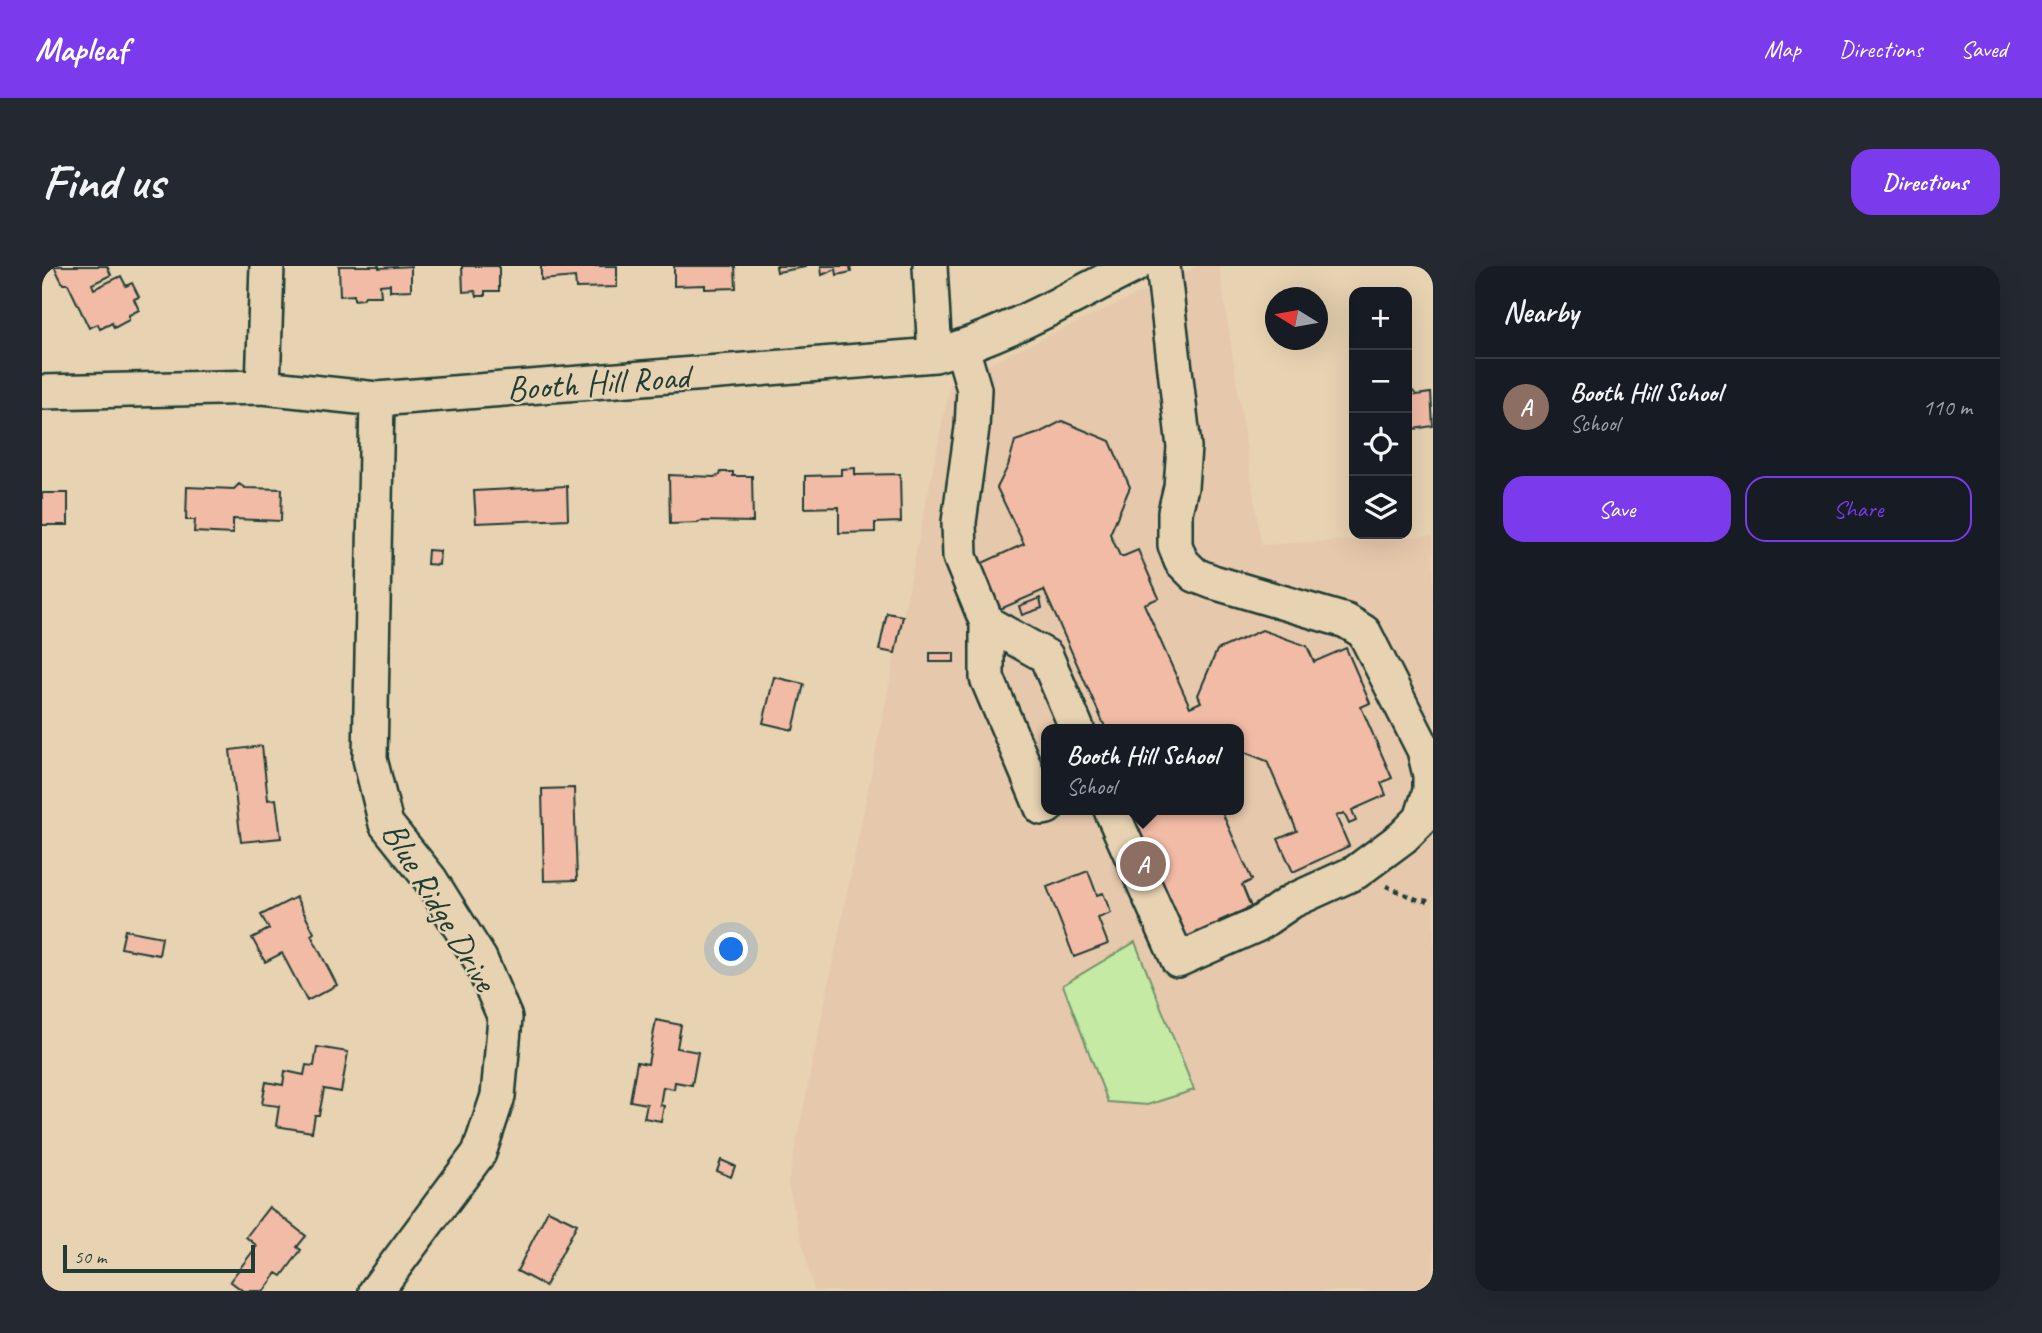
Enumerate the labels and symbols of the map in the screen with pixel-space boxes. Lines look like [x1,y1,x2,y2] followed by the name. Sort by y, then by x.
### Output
[1265,287,1328,350] north arrow
[505,353,696,411] street label: Booth Hill Road
[371,813,509,1001] street label: Blue Ridge Drive
[1120,838,1166,890] pin: A
[714,932,748,966] your location
[63,1242,256,1274] scale bar

